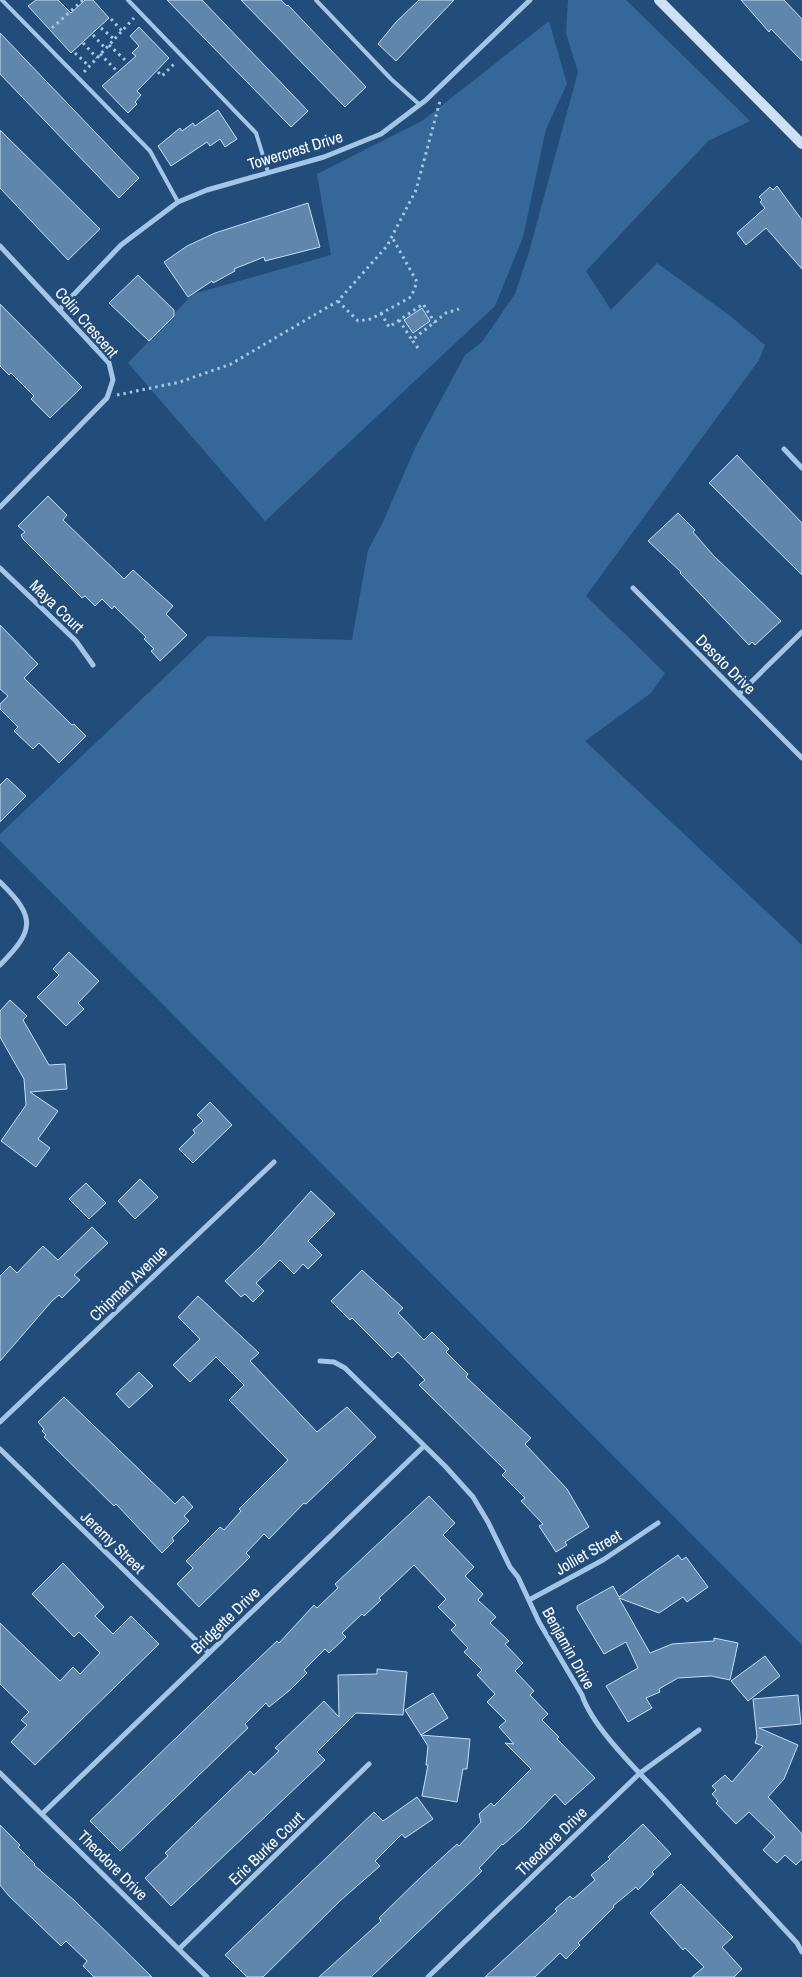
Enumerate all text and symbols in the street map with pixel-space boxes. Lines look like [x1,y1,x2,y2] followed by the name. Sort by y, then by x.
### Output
[245,125,345,175] street label: Towercrest Drive
[50,282,124,362] street label: Colin Crescent
[25,575,89,638] street label: Maya Court
[691,629,761,699] street label: Desoto Drive
[84,1240,172,1326] street label: Chipman Avenue
[76,1506,150,1579] street label: Jeremy Street
[551,1524,625,1580] street label: Jolliet Street
[186,1581,264,1659] street label: Bridgette Drive
[537,1603,601,1693] street label: Benjamin Drive
[511,1801,591,1881] street label: Theodore Drive
[223,1806,309,1890] street label: Eric Burke Court
[73,1825,153,1905] street label: Theodore Drive

